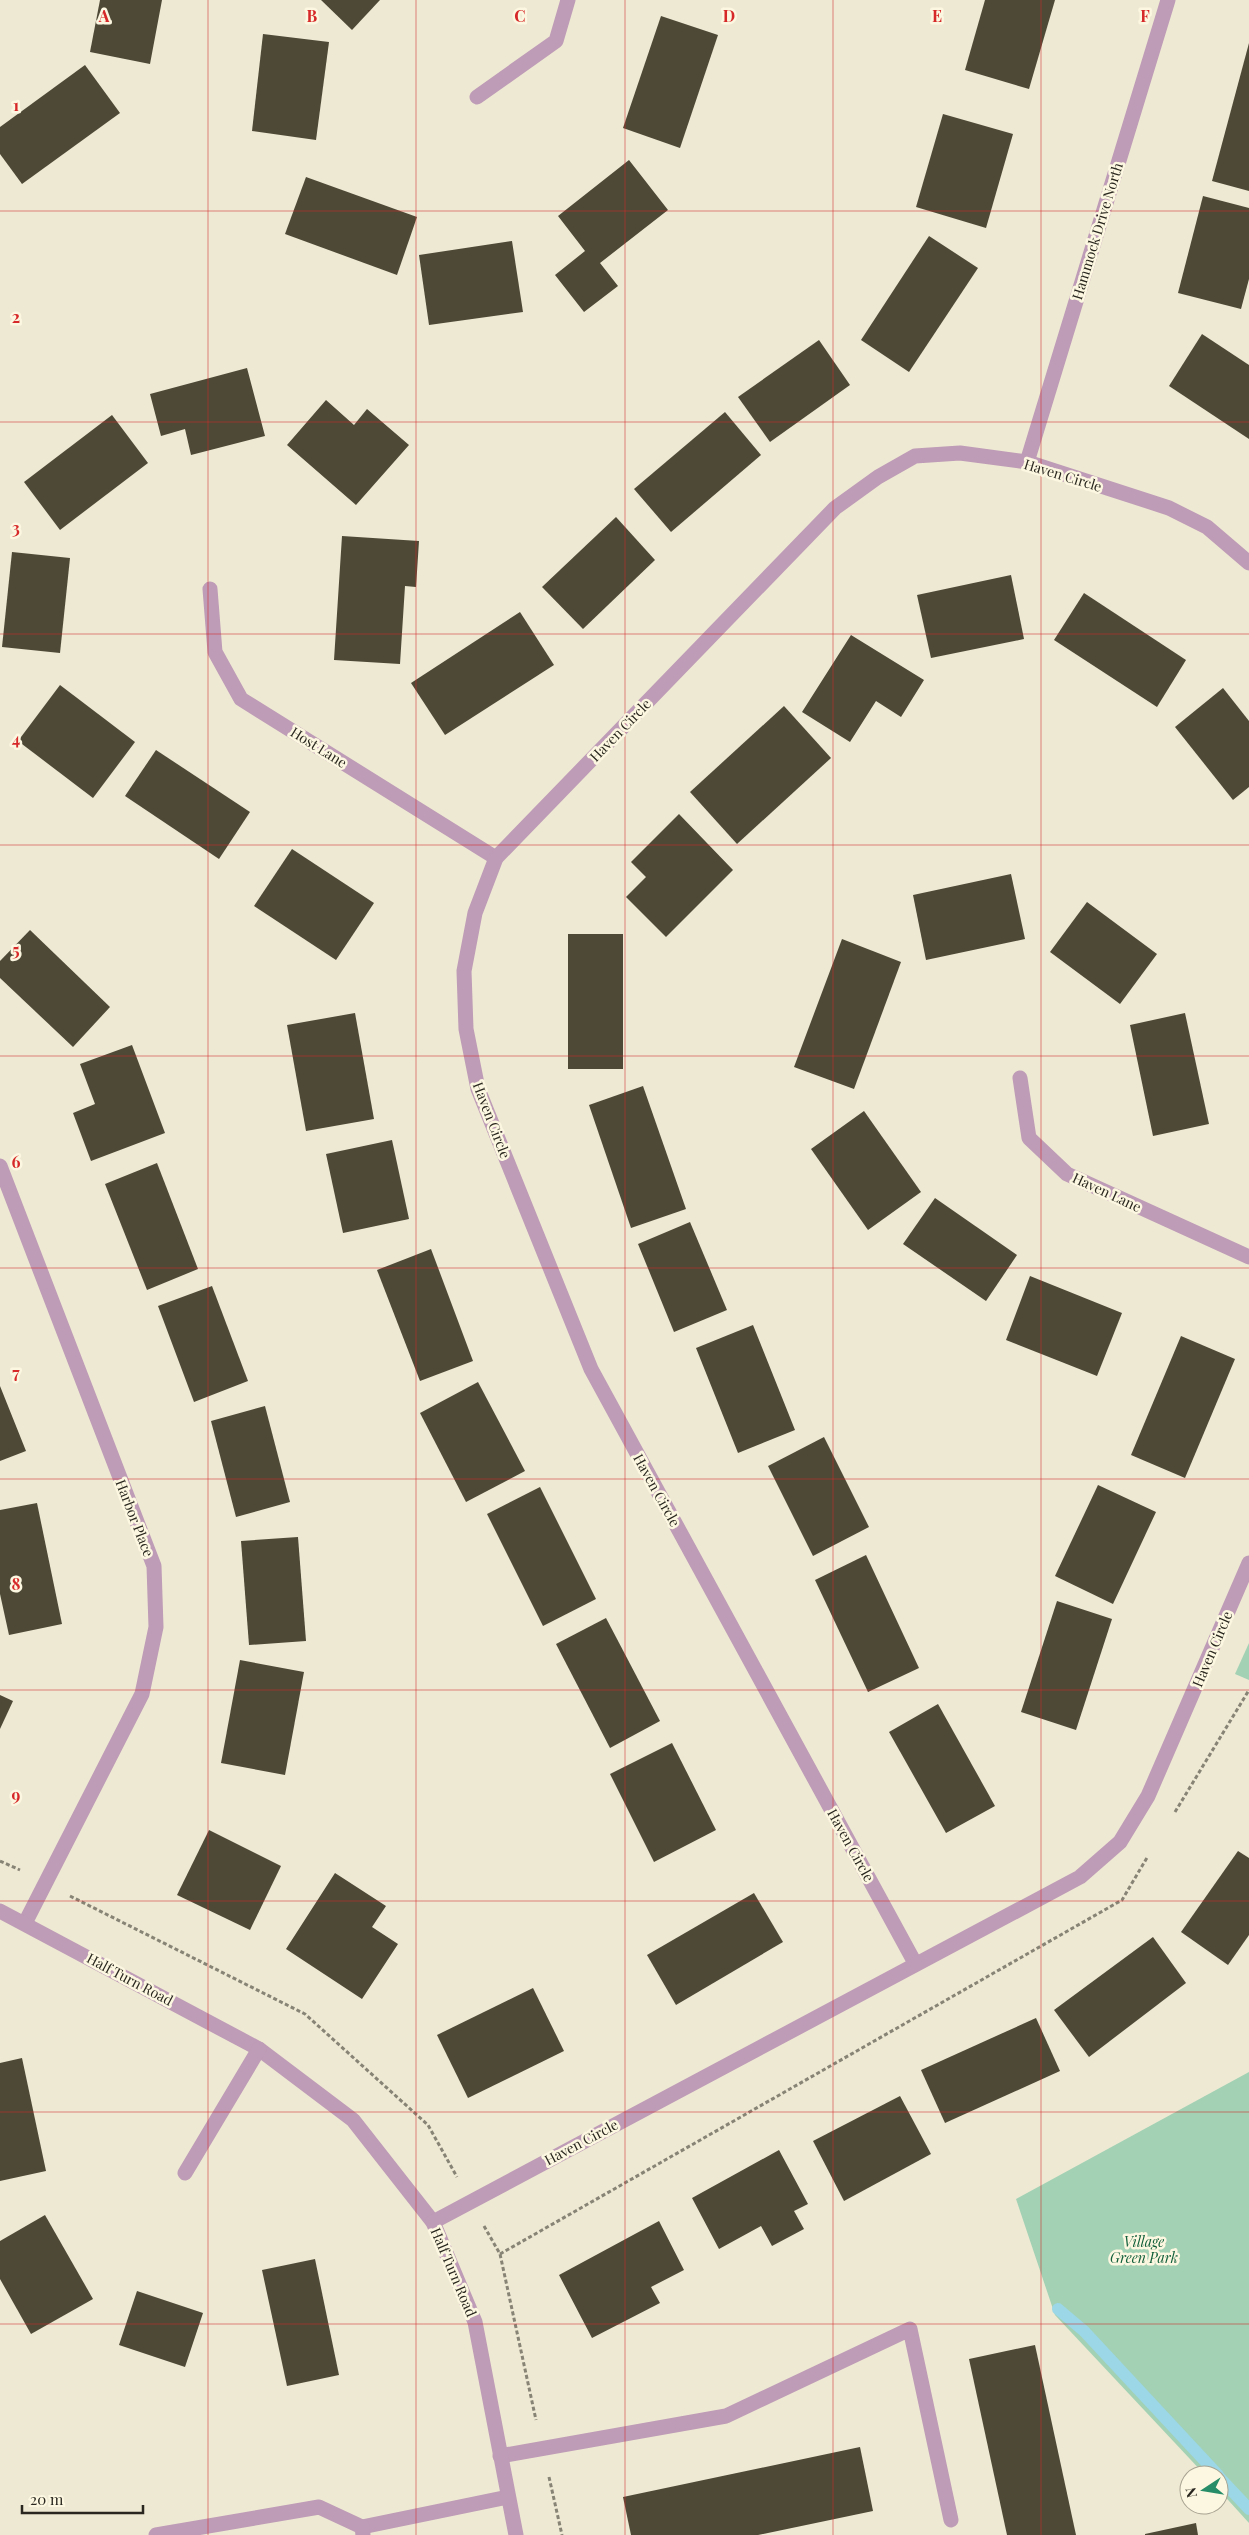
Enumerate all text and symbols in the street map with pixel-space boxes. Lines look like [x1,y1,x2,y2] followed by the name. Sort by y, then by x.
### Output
[98,5,110,26] text: A
[307,5,318,26] text: B
[514,5,526,26] text: C
[723,5,735,26] text: D
[932,5,942,26] text: E
[1140,5,1150,26] text: F
[13,94,19,115] text: 1
[1067,159,1127,302] street label: Hammock Drive North
[12,306,20,327] text: 2
[1022,454,1104,496] street label: Haven Circle
[12,517,20,538] text: 3
[585,694,655,766] street label: Haven Circle
[287,722,351,772] street label: Host Lane
[12,728,20,749] text: 4
[12,939,20,960] text: 5
[469,1079,515,1161] street label: Haven Circle
[12,1151,21,1172] text: 6
[1070,1168,1144,1216] street label: Haven Lane
[12,1362,20,1383] text: 7
[629,1450,685,1530] street label: Haven Circle
[112,1477,158,1559] street label: Harbor Place
[12,1573,21,1594] text: 8
[1188,1608,1236,1690] street label: Haven Circle
[12,1784,21,1805] text: 9
[823,1805,879,1885] street label: Haven Circle
[84,1948,176,2010] street label: Half Turn Road
[541,2115,621,2169] street label: Haven Circle
[427,2225,481,2319] street label: Half Turn Road
[1110,2232,1178,2267] park label: Village Green Park
[1179,2465,1229,2515] north arrow
[22,2482,144,2514] scale bar
[1180,2486,1201,2500] text: N
[30,2489,64,2509] text: 20 m

